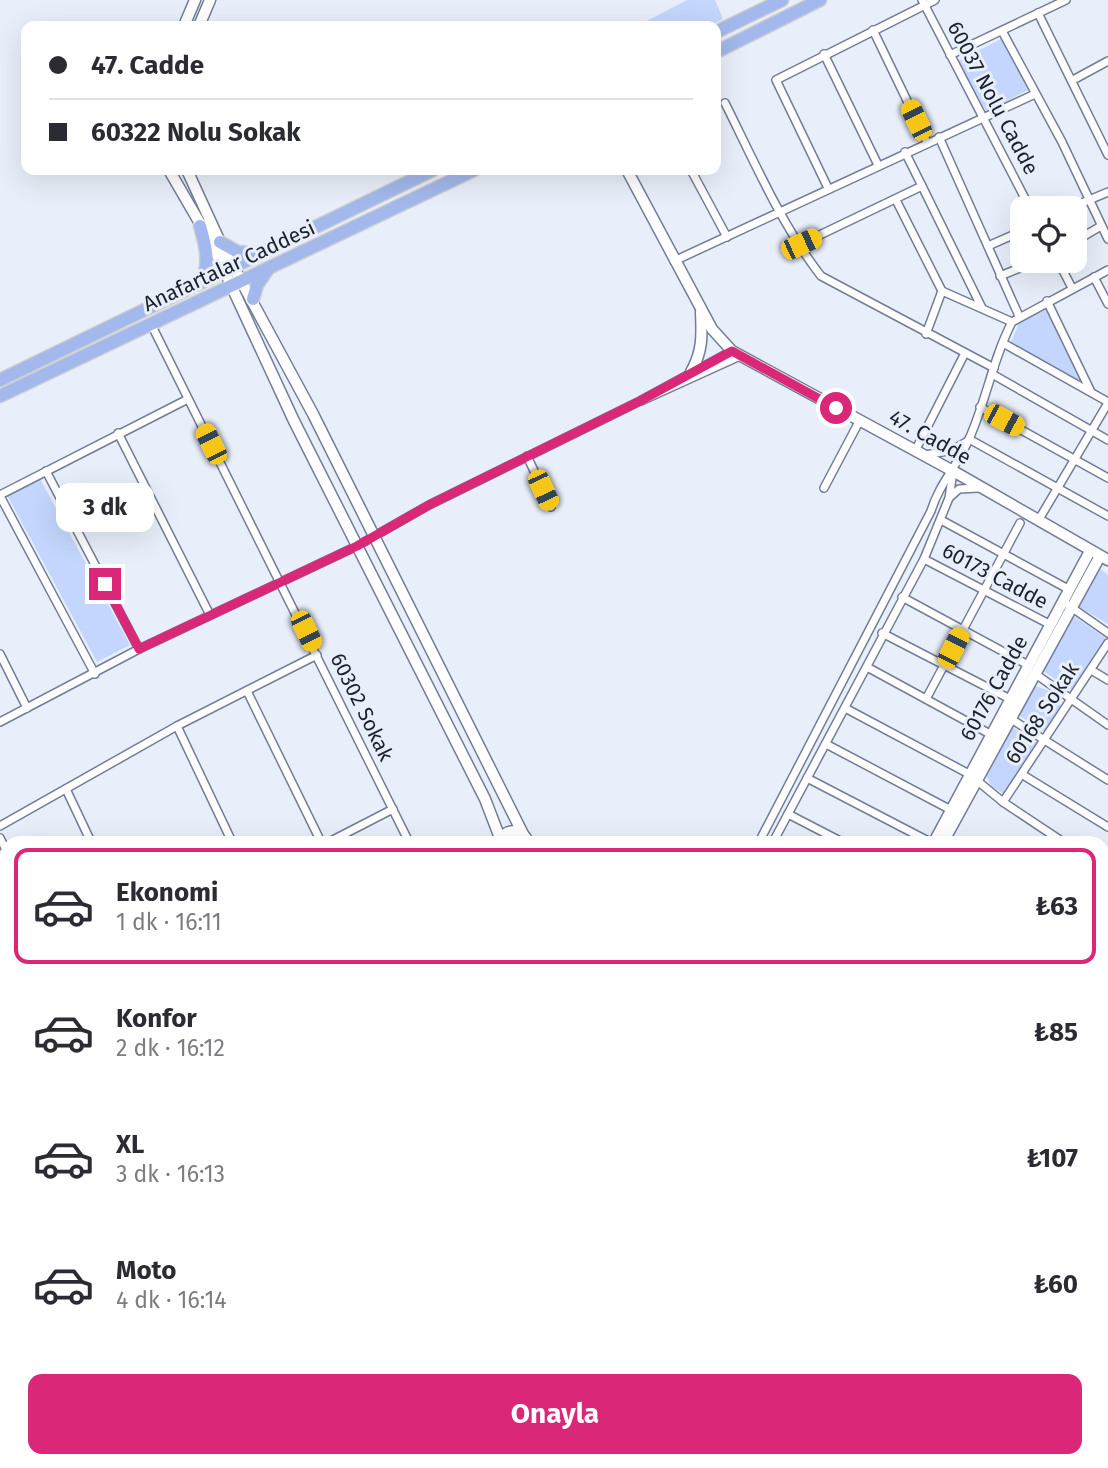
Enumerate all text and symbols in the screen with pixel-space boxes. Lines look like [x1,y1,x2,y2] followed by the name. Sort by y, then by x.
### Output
[942,17,1044,179] street label: 60037 Nolu Cadde
[91,50,204,81] text: 47. Cadde
[898,97,935,143] car
[91,117,301,148] text: 60322 Nolu Sokak
[1010,196,1087,273] map controls
[1010,196,1087,273] button: locate
[139,215,319,317] street label: Anafartalar Caddesi
[778,226,825,262] car
[820,392,852,424] route start
[981,401,1028,439] car
[884,404,976,470] street label: 47. Cadde
[193,421,230,467] car
[525,467,562,513] car
[56,482,154,532] callout: 3 dk
[83,493,127,521] text: 3 dk
[938,537,1052,615] street label: 60173 Cadde
[89,568,121,600] route end
[288,608,325,654] car
[935,625,972,671] car
[954,631,1034,745] street label: 60176 Cadde
[325,649,399,765] street label: 60302 Sokak
[999,657,1085,769] street label: 60168 Sokak
[32,875,95,938] icon: car
[116,877,218,908] text: Ekonomi
[1035,891,1078,922] text: ₺63
[116,908,222,936] text: 1 dk · 16:11
[32,1001,95,1064] icon: car
[116,1003,197,1034] text: Konfor
[1034,1017,1078,1048] text: ₺85
[116,1034,225,1062] text: 2 dk · 16:12
[32,1127,95,1190] icon: car
[116,1129,144,1160] text: XL
[1026,1143,1078,1174] text: ₺107
[116,1160,225,1188] text: 3 dk · 16:13
[32,1253,95,1316] icon: car
[116,1255,176,1286] text: Moto
[1033,1269,1078,1300] text: ₺60
[116,1286,227,1314] text: 4 dk · 16:14
[28,1374,1082,1454] button: Onayla

